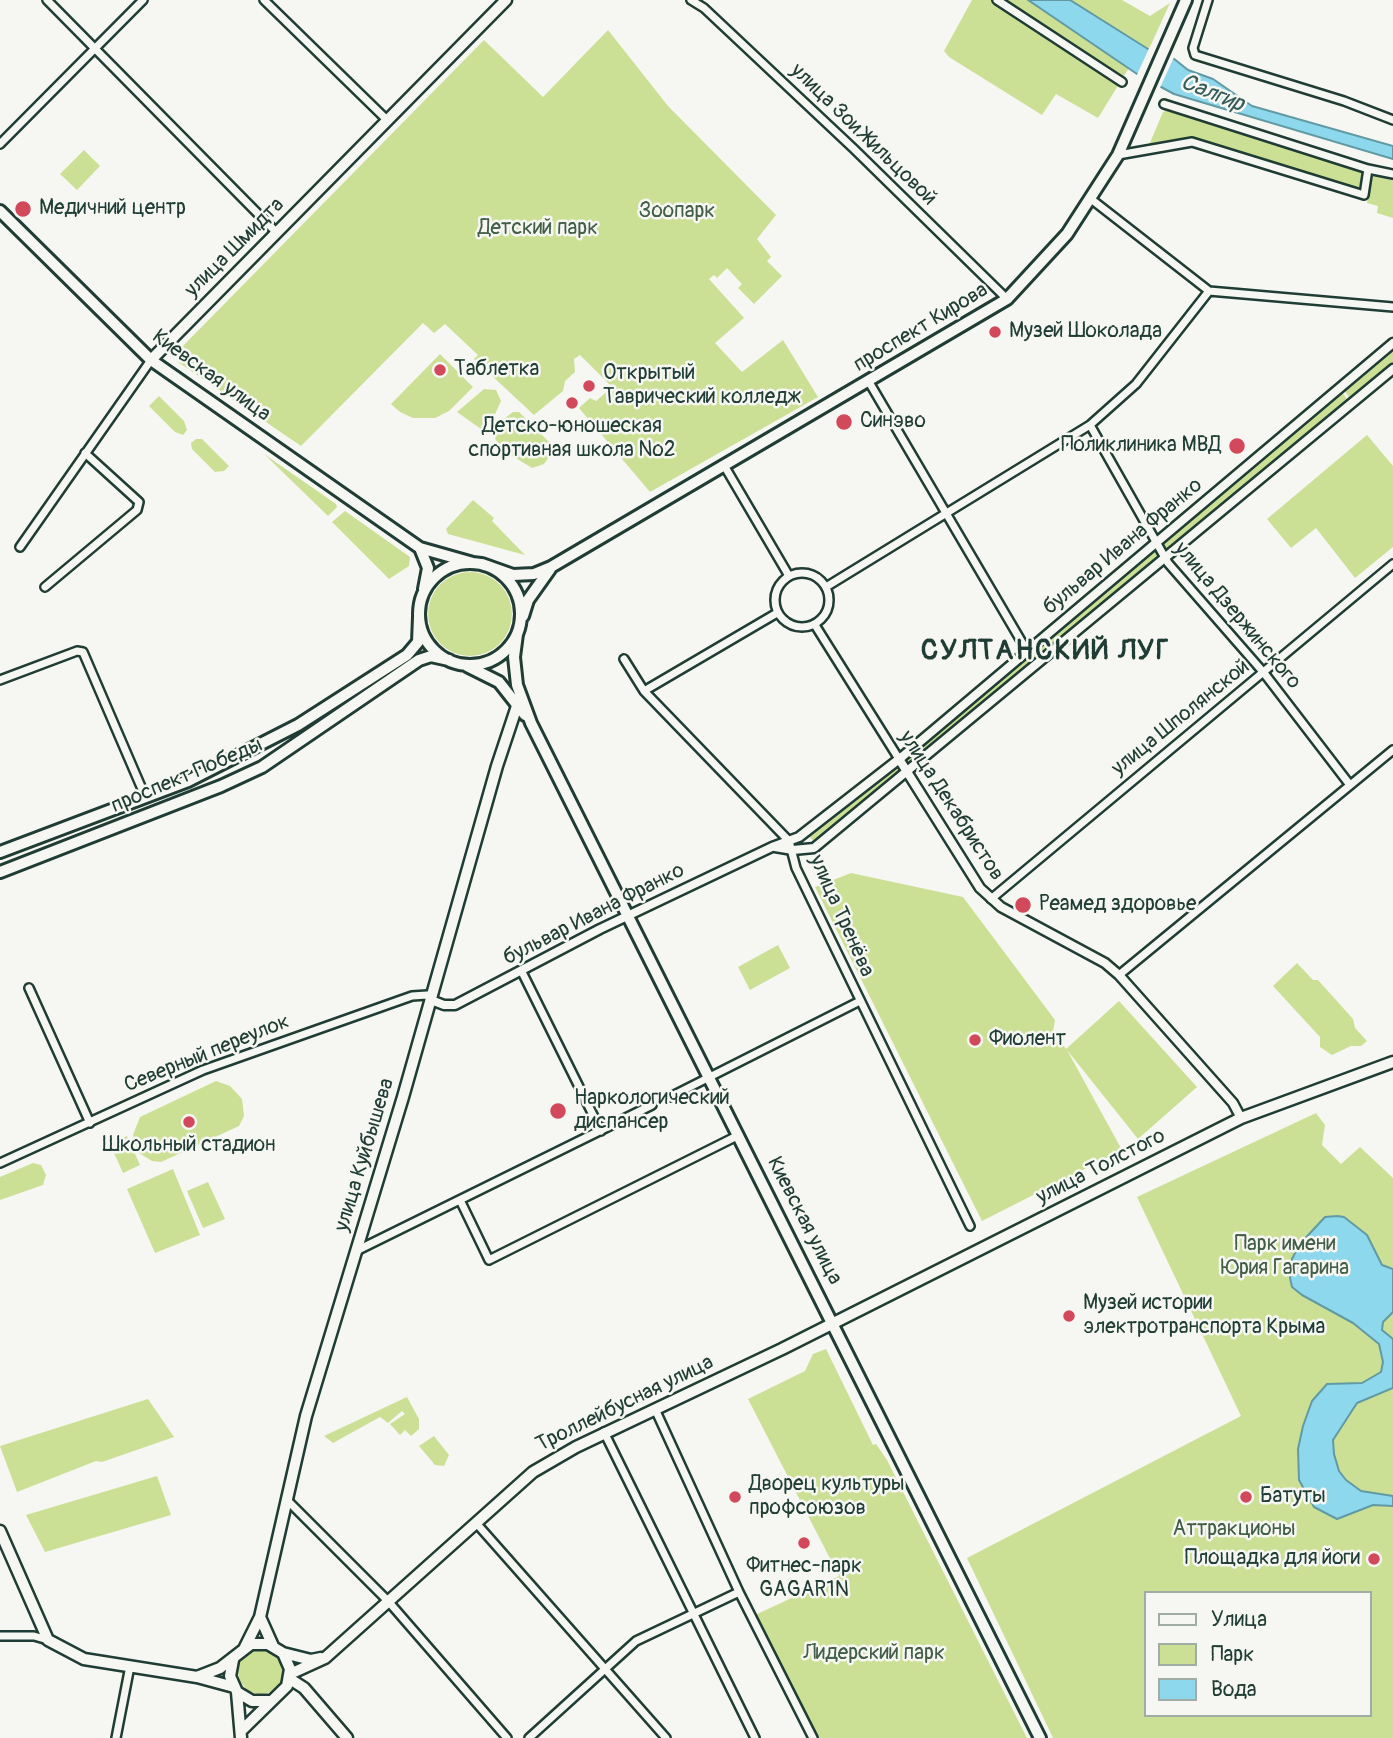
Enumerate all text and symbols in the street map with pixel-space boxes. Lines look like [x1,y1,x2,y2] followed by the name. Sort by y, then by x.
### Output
[785,59,941,211] street label: улица Зои Жильцовой
[1176,69,1248,119] water label: Салгир
[180,193,290,303] street label: улица Шмидта
[39,196,186,222] place label: Медичний центр
[13,199,33,219] marker: Медичний центр
[639,199,715,225] park label: Зоопарк
[478,216,598,242] park label: Детский парк
[849,278,993,378] street label: проспект Кирова
[1009,319,1162,345] place label: Музей Шоколада
[987,324,1003,340] marker: Музей Шоколада
[147,325,275,427] street label: Киевская улица
[454,357,539,383] place label: Таблетка
[603,361,801,411] place label: Открытый Таврический колледж
[432,362,448,378] marker: Таблетка
[581,378,597,394] marker: Открытый Таврический колледж
[564,395,580,411] marker: Детско-юношеская спортивная школа №2
[860,409,926,435] place label: Синэво
[834,412,854,432] marker: Синэво
[469,414,675,464] place label: Детско-юношеская спортивная школа №2
[1061,433,1221,459] place label: Поликлиника МВД
[1227,436,1247,456] marker: Поликлиника МВД
[1038,473,1208,621] street label: бульвар Ивана Франко
[1168,537,1306,695] street label: улица Дзержинского
[923,635,1169,669] district label: СУЛТАНСКИЙ ЛУГ
[1107,655,1255,781] street label: улица Шполянской
[893,726,1009,886] street label: улица Декабристов
[108,733,266,819] street label: проспект Победы
[803,851,879,981] street label: улица Тренёва
[499,858,689,972] street label: бульвар Ивана Франко
[1039,892,1196,918] place label: Реамед здоровье
[1013,895,1033,915] marker: Реамед здоровье
[121,1009,293,1099] street label: Северный переулок
[989,1027,1066,1053] place label: Фиолент
[967,1032,983,1048] marker: Фиолент
[330,1075,400,1235] street label: улица Куйбышева
[574,1086,730,1136] place label: Наркологический диспансер
[548,1101,568,1121] marker: Наркологический диспансер
[181,1114,197,1130] marker: Школьный стадион
[1032,1124,1170,1210] street label: улица Толстого
[103,1133,275,1159] place label: Школьный стадион
[761,1153,847,1289] street label: Киевская улица
[1221,1232,1349,1282] park label: Парк имени Юрия Гагарина
[1083,1291,1325,1341] place label: Музей истории электротранспорта Крыма
[1061,1308,1077,1324] marker: Музей истории электротранспорта Крыма
[532,1350,718,1458] street label: Троллейбусная улица
[749,1472,905,1522] place label: Дворец культуры профсоюзов
[1260,1484,1326,1510] place label: Батуты
[727,1489,743,1505] marker: Дворец культуры профсоюзов
[1238,1489,1254,1505] marker: Батуты
[1173,1517,1295,1543] park label: Аттракционы
[796,1535,812,1551] marker: Фитнес-парк GAGAR1N
[1185,1546,1360,1572] place label: Площадка для йоги
[1366,1551,1382,1567] marker: Площадка для йоги
[746,1554,862,1604] place label: Фитнес-парк GAGAR1N
[1144,1591,1372,1717] legend
[1211,1606,1267,1633] text: Улица
[803,1641,945,1667] park label: Лидерский парк
[1211,1641,1254,1668] text: Парк
[1211,1676,1257,1703] text: Вода

